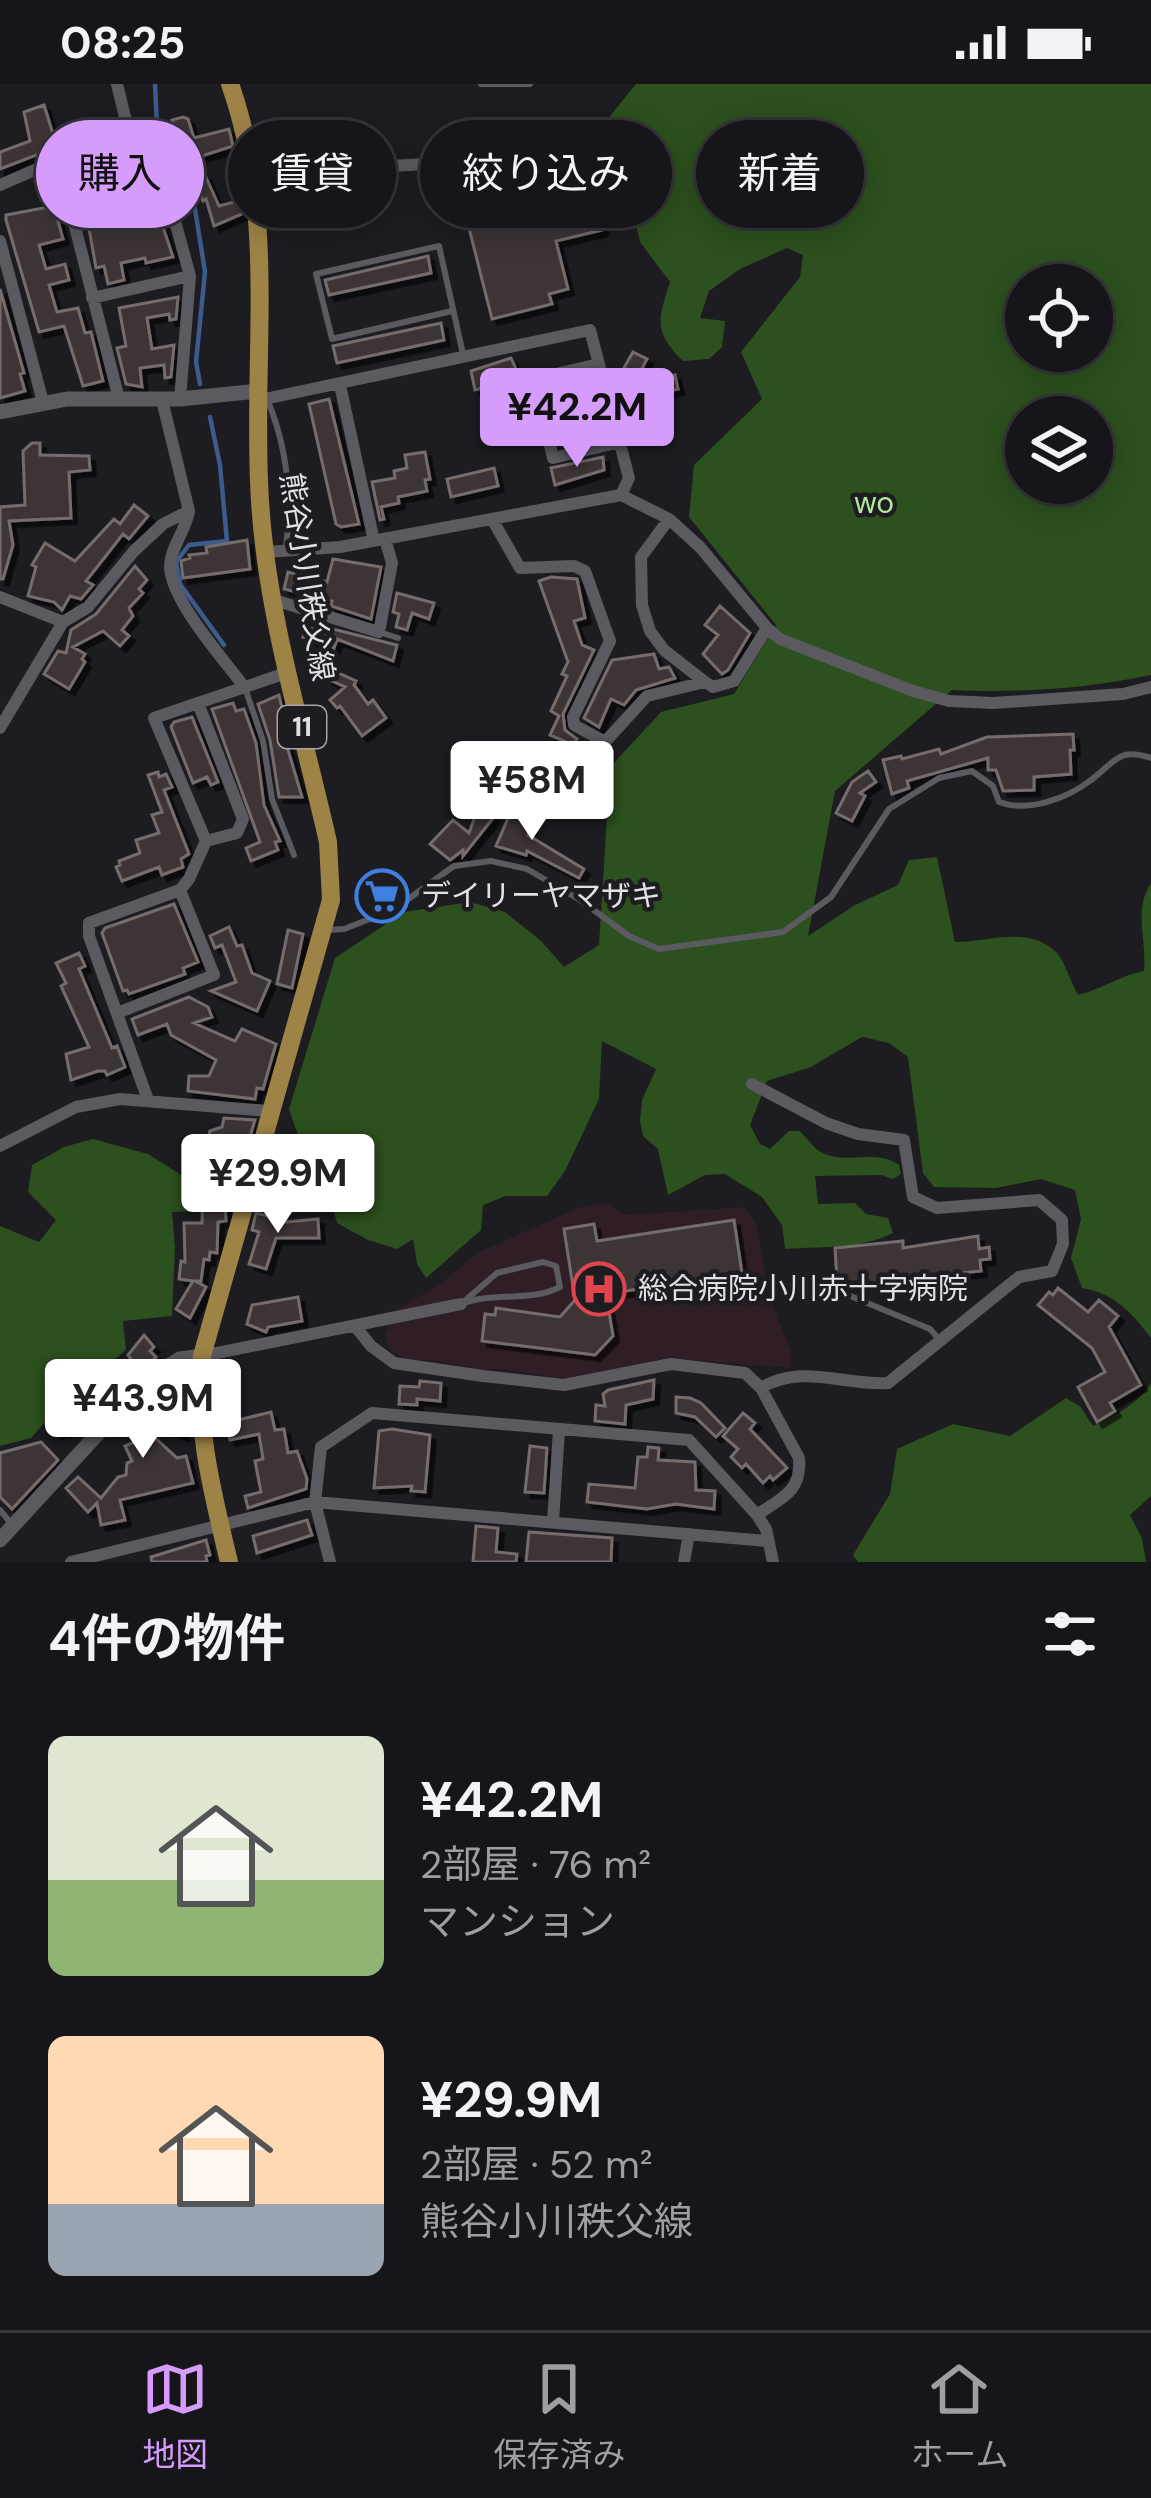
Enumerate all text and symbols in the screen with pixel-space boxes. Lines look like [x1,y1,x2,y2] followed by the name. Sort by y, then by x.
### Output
[60,13,186,72] text: 08:25
[36,120,204,228] chip: 購入
[228,120,396,228] chip: 賃貸
[420,120,672,228] chip: 絞り込み
[696,120,864,228] chip: 新着
[1005,264,1113,504] map controls
[1005,264,1113,372] button: locate
[479,368,675,470] pin: ¥42.2M
[507,381,647,432] text: ¥42.2M
[1005,396,1113,504] button: layers
[272,470,343,684] street label: 熊谷小川秩父線
[854,483,894,522] park label: wo
[278,706,326,748] road number: 11
[461,741,603,843] pin: ¥58M
[478,754,586,805] text: ¥58M
[354,868,410,924] supermarket icon: デイリーヤマザキ
[421,876,661,915] place label: デイリーヤマザキ
[180,1134,376,1236] pin: ¥29.9M
[208,1147,348,1198] text: ¥29.9M
[571,1261,627,1317] hospital icon: 総合病院小川赤十字病院
[638,1269,968,1308] place label: 総合病院小川赤十字病院
[45,1359,241,1461] pin: ¥43.9M
[72,1372,214,1423] text: ¥43.9M
[1037,1601,1103,1667] icon: filters
[48,1605,285,1672] text: 4件の物件
[420,1766,603,1833] text: ¥42.2M
[144,1784,288,1928] icon: home
[420,1839,651,1890] text: 2部屋 · 76 m²
[420,1896,615,1947] text: マンション
[420,2066,602,2133] text: ¥29.9M
[144,2084,288,2228] icon: home
[420,2139,653,2190] text: 2部屋 · 52 m²
[420,2196,693,2247] text: 熊谷小川秩父線
[142,2356,208,2476] tab: 地図
[493,2356,625,2476] tab: 保存済み
[910,2356,1008,2476] tab: ホーム

